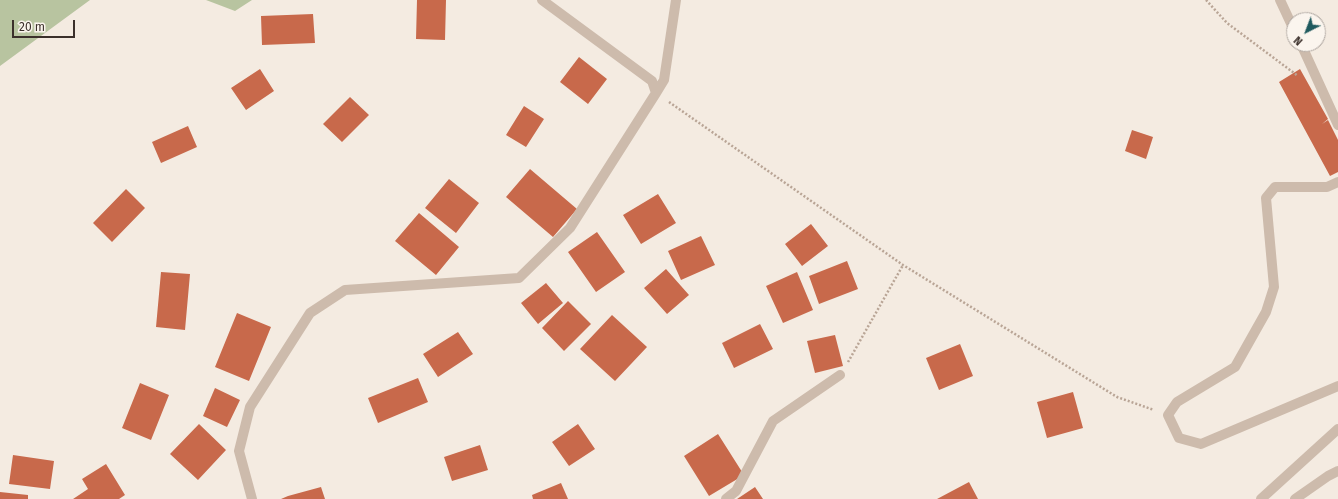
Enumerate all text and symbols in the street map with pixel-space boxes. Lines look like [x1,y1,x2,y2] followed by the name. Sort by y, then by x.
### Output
[14,12,77,38] scale bar
[1286,12,1326,52] north arrow
[19,20,45,34] text: 20 m
[1291,33,1305,48] text: N

